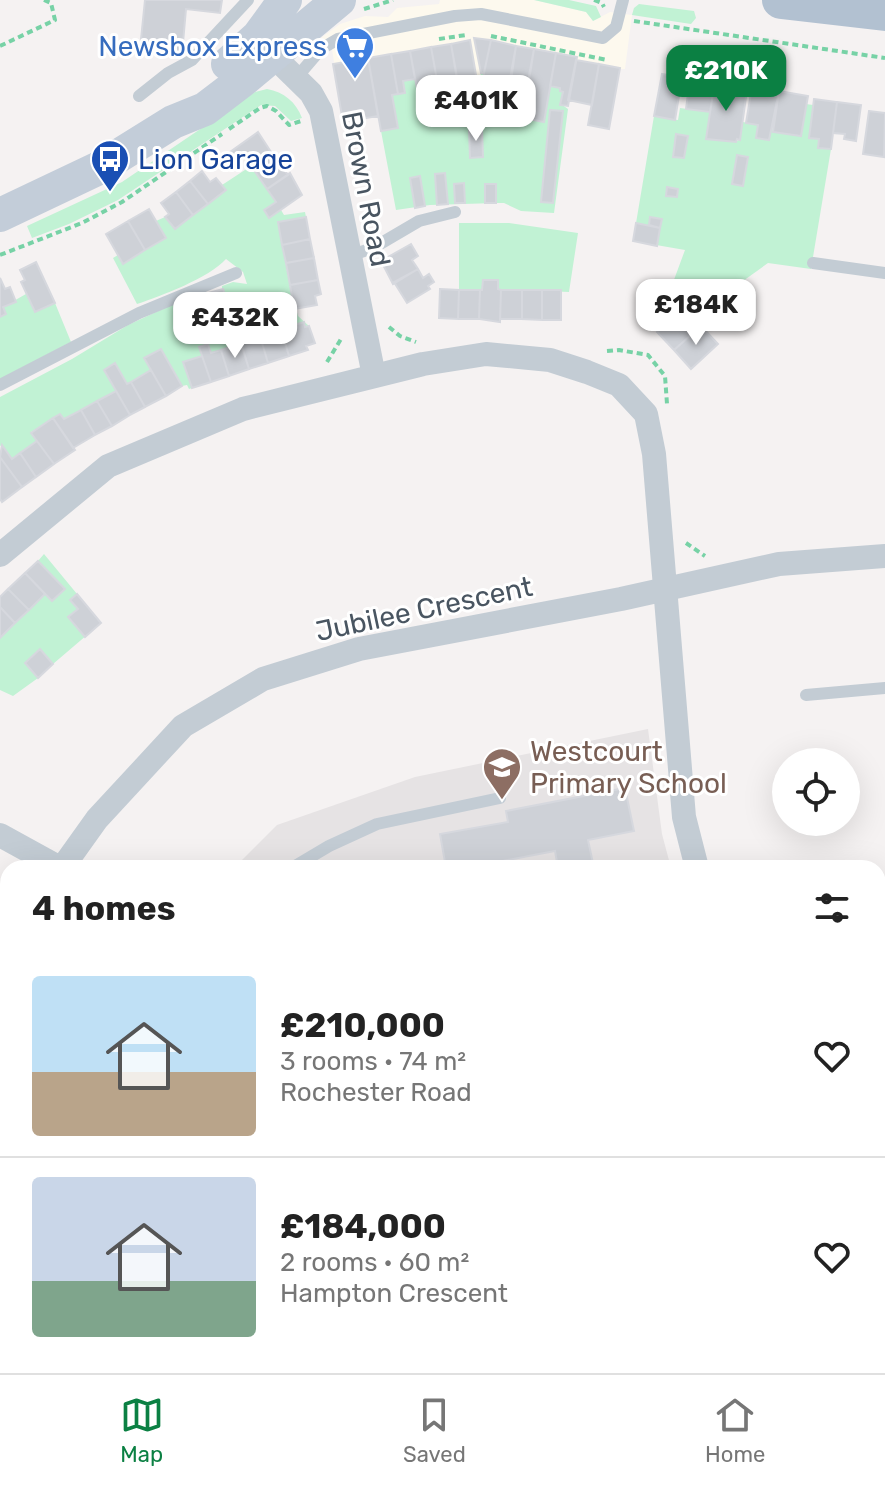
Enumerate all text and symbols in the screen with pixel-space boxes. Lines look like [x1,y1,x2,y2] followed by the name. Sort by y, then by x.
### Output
[334,25,376,80] supermarket icon: Newsbox Express
[98,30,327,63] place label: Newsbox Express
[670,45,782,113] pin: £210K
[684,55,768,86] text: £210K
[420,75,532,143] pin: £401K
[434,85,518,116] text: £401K
[335,109,397,269] street label: Brown Road
[89,138,131,193] bus stop icon: Lion Garage
[138,143,293,176] place label: Lion Garage
[640,279,752,347] pin: £184K
[654,289,738,320] text: £184K
[179,292,291,360] pin: £432K
[191,302,279,333] text: £432K
[313,570,535,648] street label: Jubilee Crescent
[530,735,727,800] place label: Westcourt Primary School
[481,746,523,801] school or university icon: Westcourt Primary School
[772,748,860,836] map controls
[772,748,860,836] button: locate
[810,886,854,930] icon: filters
[32,888,175,929] text: 4 homes
[280,1005,445,1046] text: £210,000
[96,1008,192,1104] icon: home
[810,1034,854,1078] icon: heart
[280,1046,466,1077] text: 3 rooms · 74 m²
[280,1077,472,1108] text: Rochester Road
[280,1206,446,1247] text: £184,000
[96,1209,192,1305] icon: home
[810,1235,854,1279] icon: heart
[280,1247,469,1278] text: 2 rooms · 60 m²
[280,1278,508,1309] text: Hampton Crescent
[120,1393,164,1468] tab: Map
[403,1393,466,1468] tab: Saved
[705,1393,765,1468] tab: Home

